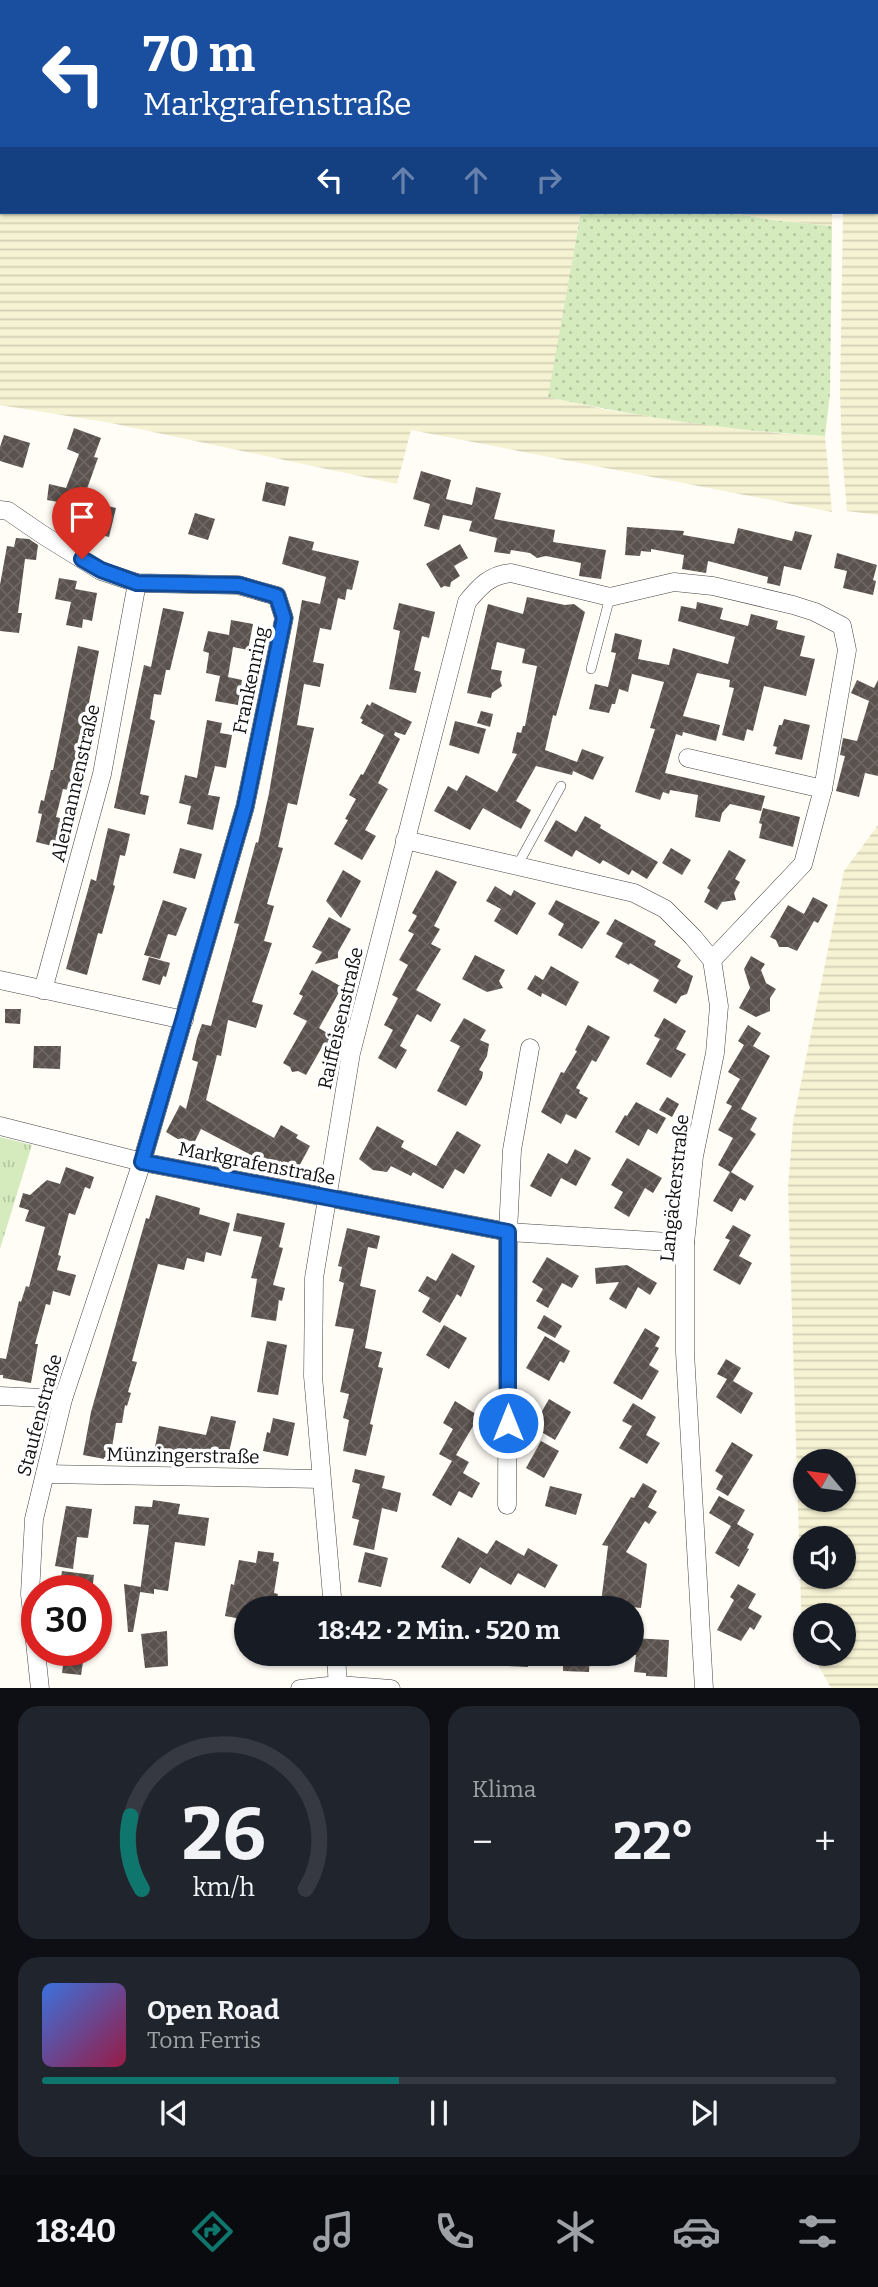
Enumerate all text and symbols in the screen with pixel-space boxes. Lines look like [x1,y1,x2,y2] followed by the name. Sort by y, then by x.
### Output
[143,25,255,84] text: 70 m
[28,28,119,119] icon: left
[143,85,411,123] text: Markgrafenstraße
[311,161,349,199] icon: left
[384,161,422,199] icon: ahead
[457,161,495,199] icon: ahead
[530,161,568,199] icon: right
[52,487,112,559] pin
[63,498,101,536] icon: arrive
[228,624,273,736] street label: Frankenring
[46,702,105,864] street label: Alemannenstraße
[313,945,368,1091] street label: Raiffeisenstraße
[655,1113,694,1263] street label: Langäckerstraße
[176,1137,337,1190] street label: Markgrafenstraße
[12,1352,67,1479] street label: Staufenstraße
[471,1386,545,1460] position arrow
[106,1443,260,1468] street label: Münzingerstraße
[793,1449,856,1512] north arrow
[793,1449,856,1666] map controls
[793,1526,856,1589] button: sound
[21,1575,112,1666] speed limit sign: 30
[793,1603,856,1666] button: search
[318,1615,560,1646] text: 18:42 · 2 Min. · 520 m
[472,1775,536,1803] text: Klima
[182,1791,266,1878] text: 26
[613,1810,694,1873] text: 22°
[472,1819,493,1865] text: −
[814,1819,836,1865] text: +
[193,1872,255,1902] text: km/h
[147,1995,279,2026] text: Open Road
[147,2026,261,2054] text: Tom Ferris
[155,2094,193,2132] icon: previous
[420,2094,458,2132] icon: pause
[685,2094,723,2132] icon: next
[188,2207,237,2256] icon: directions
[309,2207,358,2256] icon: music
[430,2207,479,2256] icon: phone
[551,2207,600,2256] icon: climate
[672,2207,721,2256] icon: car
[793,2207,842,2256] icon: filters
[36,2212,116,2250] text: 18:40

